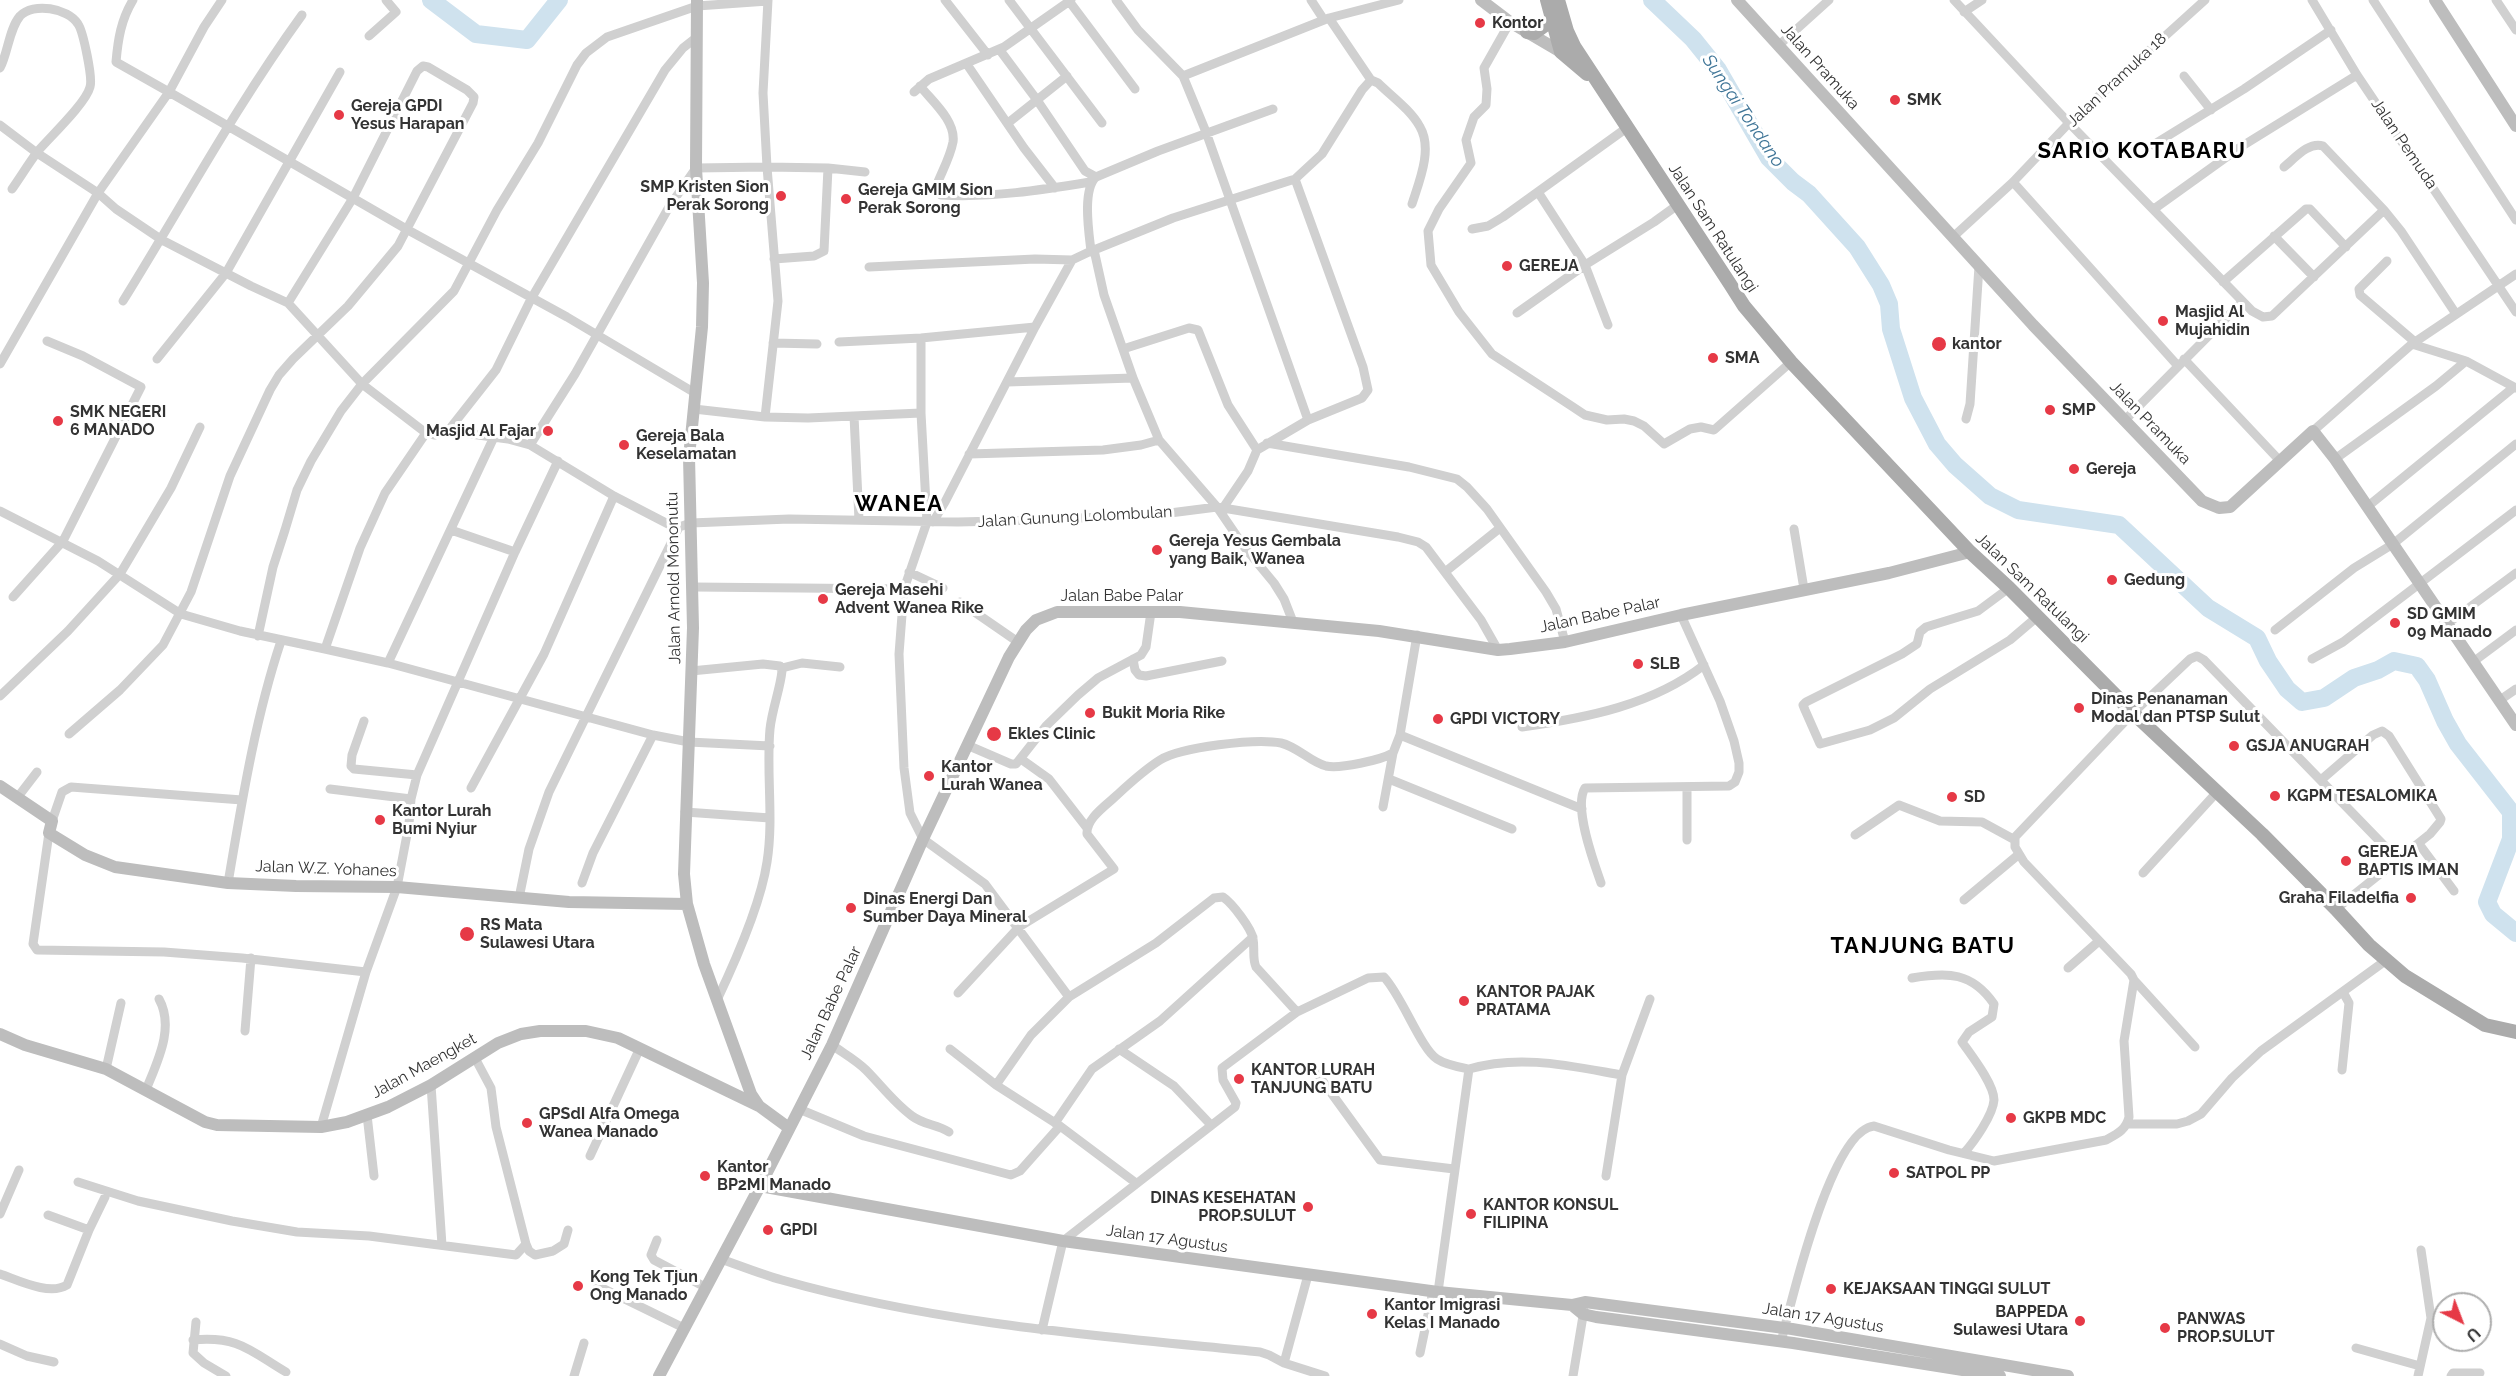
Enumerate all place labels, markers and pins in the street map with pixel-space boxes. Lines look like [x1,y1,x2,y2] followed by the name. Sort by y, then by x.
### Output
[1492,13,1543,33] place label: Kontor
[1473,16,1487,30] marker: Kontor
[1907,90,1941,110] place label: SMK
[1888,93,1902,107] marker: SMK
[351,96,465,134] place label: Gereja GPDI Yesus Harapan
[332,108,346,122] marker: Gereja GPDI Yesus Harapan
[640,177,769,215] place label: SMP Kristen Sion Perak Sorong
[858,180,993,218] place label: Gereja GMIM Sion Perak Sorong
[774,189,788,203] marker: SMP Kristen Sion Perak Sorong
[839,192,853,206] marker: Gereja GMIM Sion Perak Sorong
[1519,256,1579,276] place label: GEREJA
[1500,259,1514,273] marker: GEREJA
[2175,302,2250,340] place label: Masjid Al Mujahidin
[2156,314,2170,328] marker: Masjid Al Mujahidin
[1952,334,2002,354] place label: kantor
[1930,335,1948,353] marker: kantor
[1725,348,1759,368] place label: SMA
[1706,351,1720,365] marker: SMA
[2062,400,2096,420] place label: SMP
[70,402,166,440] place label: SMK NEGERI 6 MANADO
[2043,403,2057,417] marker: SMP
[51,414,65,428] marker: SMK NEGERI 6 MANADO
[426,421,536,441] place label: Masjid Al Fajar
[541,424,555,438] marker: Masjid Al Fajar
[636,426,736,464] place label: Gereja Bala Keselamatan
[617,438,631,452] marker: Gereja Bala Keselamatan
[2086,459,2136,479] place label: Gereja
[2067,462,2081,476] marker: Gereja
[1169,531,1341,569] place label: Gereja Yesus Gembala yang Baik, Wanea
[1150,543,1164,557] marker: Gereja Yesus Gembala yang Baik, Wanea
[2124,570,2185,590] place label: Gedung
[2105,573,2119,587] marker: Gedung
[835,580,984,618] place label: Gereja Masehi Advent Wanea Rike
[816,592,830,606] marker: Gereja Masehi Advent Wanea Rike
[2407,604,2492,642] place label: SD GMIM 09 Manado
[2388,616,2402,630] marker: SD GMIM 09 Manado
[1650,654,1680,674] place label: SLB
[1631,657,1645,671] marker: SLB
[2091,689,2260,727] place label: Dinas Penanaman Modal dan PTSP Sulut
[2072,701,2086,715] marker: Dinas Penanaman Modal dan PTSP Sulut
[1102,703,1225,723] place label: Bukit Moria Rike
[1083,706,1097,720] marker: Bukit Moria Rike
[1450,709,1560,729] place label: GPDI VICTORY
[1431,712,1445,726] marker: GPDI VICTORY
[1008,724,1096,744] place label: Ekles Clinic
[985,725,1003,743] marker: Ekles Clinic
[2246,736,2369,756] place label: GSJA ANUGRAH
[2227,739,2241,753] marker: GSJA ANUGRAH
[941,757,1043,795] place label: Kantor Lurah Wanea
[922,769,936,783] marker: Kantor Lurah Wanea
[2287,786,2437,806] place label: KGPM TESALOMIKA
[1964,787,1985,807] place label: SD
[2268,789,2282,803] marker: KGPM TESALOMIKA
[1945,790,1959,804] marker: SD
[392,801,491,839] place label: Kantor Lurah Bumi Nyiur
[373,813,387,827] marker: Kantor Lurah Bumi Nyiur
[2358,842,2459,880] place label: GEREJA BAPTIS IMAN
[2339,854,2353,868] marker: GEREJA BAPTIS IMAN
[2279,888,2399,908] place label: Graha Filadelfia
[863,889,1027,927] place label: Dinas Energi Dan Sumber Daya Mineral
[2404,891,2418,905] marker: Graha Filadelfia
[844,901,858,915] marker: Dinas Energi Dan Sumber Daya Mineral
[480,915,595,953] place label: RS Mata Sulawesi Utara
[458,925,476,943] marker: RS Mata Sulawesi Utara
[1476,982,1595,1020] place label: KANTOR PAJAK PRATAMA
[1457,994,1471,1008] marker: KANTOR PAJAK PRATAMA
[1251,1060,1375,1098] place label: KANTOR LURAH TANJUNG BATU
[1232,1072,1246,1086] marker: KANTOR LURAH TANJUNG BATU
[539,1104,680,1142] place label: GPSdI Alfa Omega Wanea Manado
[2023,1108,2106,1128] place label: GKPB MDC
[2004,1111,2018,1125] marker: GKPB MDC
[520,1116,534,1130] marker: GPSdI Alfa Omega Wanea Manado
[717,1157,831,1195] place label: Kantor BP2MI Manado
[1906,1163,1990,1183] place label: SATPOL PP
[1887,1166,1901,1180] marker: SATPOL PP
[698,1169,712,1183] marker: Kantor BP2MI Manado
[1150,1188,1296,1226] place label: DINAS KESEHATAN PROP.SULUT
[1483,1195,1618,1233] place label: KANTOR KONSUL FILIPINA
[1301,1200,1315,1214] marker: DINAS KESEHATAN PROP.SULUT
[1464,1207,1478,1221] marker: KANTOR KONSUL FILIPINA
[780,1220,818,1240] place label: GPDI
[761,1223,775,1237] marker: GPDI
[590,1267,698,1305] place label: Kong Tek Tjun Ong Manado
[571,1279,585,1293] marker: Kong Tek Tjun Ong Manado
[1843,1279,2051,1299] place label: KEJAKSAAN TINGGI SULUT
[1824,1282,1838,1296] marker: KEJAKSAAN TINGGI SULUT
[1384,1295,1500,1333] place label: Kantor Imigrasi Kelas I Manado
[1953,1302,2068,1340] place label: BAPPEDA Sulawesi Utara
[1365,1307,1379,1321] marker: Kantor Imigrasi Kelas I Manado
[2177,1309,2275,1347] place label: PANWAS PROP.SULUT
[2073,1314,2087,1328] marker: BAPPEDA Sulawesi Utara
[2158,1321,2172,1335] marker: PANWAS PROP.SULUT

